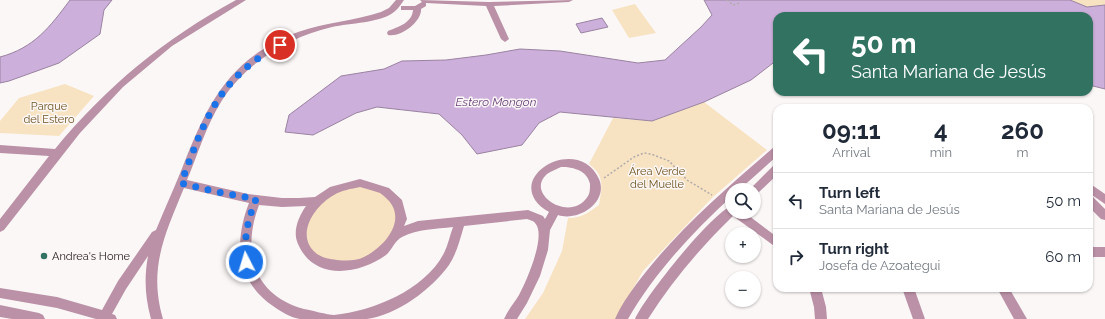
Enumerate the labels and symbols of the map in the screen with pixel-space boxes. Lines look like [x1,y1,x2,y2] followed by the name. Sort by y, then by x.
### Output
[263,28,297,62] pin
[456,95,537,109] water label: Estero Mongon
[23,100,75,126] park label: Parque del Estero
[629,164,686,191] park label: Área Verde del Muelle
[225,241,267,283] position arrow
[52,250,131,263] place label: Andrea's Home
[39,251,49,261] marker: Andrea's Home

